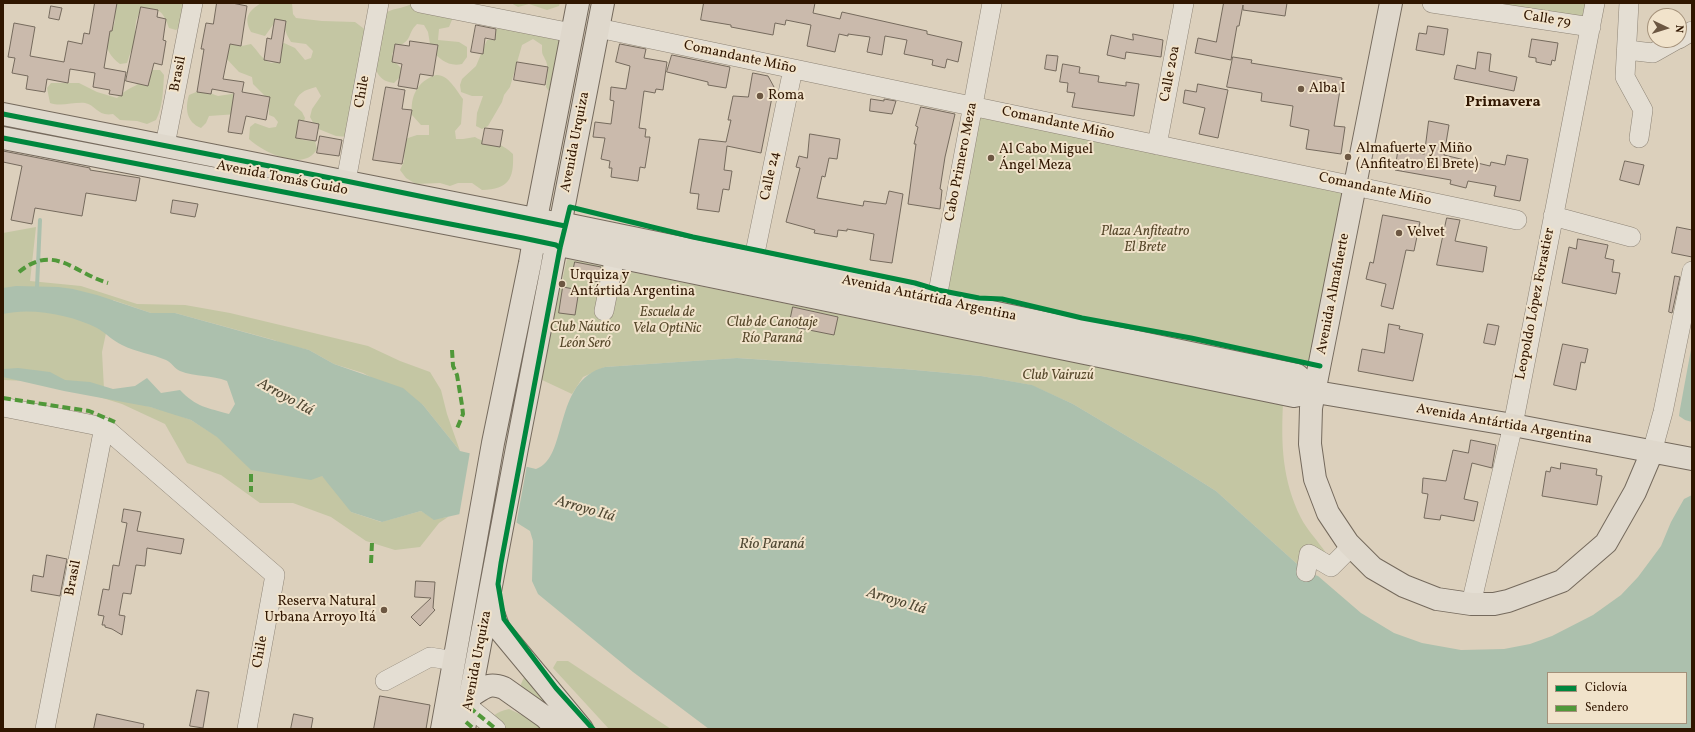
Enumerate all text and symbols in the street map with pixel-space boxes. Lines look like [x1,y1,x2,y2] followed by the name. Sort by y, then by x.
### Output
[1522,8,1572,32] street label: Calle 79
[1647,8,1687,48] north arrow
[1671,24,1686,33] text: N
[682,38,798,78] street label: Comandante Miño
[1157,45,1185,103] street label: Calle 20a
[167,55,191,93] street label: Brasil
[352,74,374,110] street label: Chile
[1309,81,1345,97] place label: Alba I
[1296,84,1306,94] marker: Alba I
[768,88,804,104] place label: Roma
[558,90,594,194] street label: Avenida Urquiza
[755,91,765,101] marker: Roma
[1465,94,1541,112] district label: Primavera
[942,101,982,223] street label: Cabo Primero Meza
[1000,104,1116,144] street label: Comandante Miño
[1356,141,1478,174] place label: Almafuerte y Miño (Anfiteatro El Brete)
[999,142,1093,174] place label: Al Cabo Miguel Ángel Meza
[758,150,784,202] street label: Calle 24
[1343,152,1353,162] marker: Almafuerte y Miño (Anfiteatro El Brete)
[986,153,996,163] marker: Al Cabo Miguel Ángel Meza
[215,158,349,200] street label: Avenida Tomás Guido
[1317,170,1433,210] street label: Comandante Miño
[1101,224,1189,256] park label: Plaza Anfiteatro El Brete
[1407,225,1445,241] place label: Velvet
[1513,227,1559,381] street label: Leopoldo López Forastier
[1394,228,1404,238] marker: Velvet
[1314,232,1354,356] street label: Avenida Almafuerte
[570,268,695,300] place label: Urquiza y Antártida Argentina
[840,272,1018,326] street label: Avenida Antártida Argentina
[557,279,567,289] marker: Urquiza y Antártida Argentina
[633,305,701,338] park label: Escuela de Vela OptiNic
[726,315,818,348] park label: Club de Canotaje Río Paraná
[550,320,620,352] park label: Club Náutico León Seró
[1022,368,1094,384] park label: Club Vairuzú
[254,375,316,421] water label: Arroyo Itá
[1415,401,1593,449] street label: Avenida Antártida Argentina
[553,493,617,527] water label: Arroyo Itá
[739,536,805,554] water label: Río Paraná
[62,559,86,597] street label: Brasil
[864,584,928,620] water label: Arroyo Itá
[265,594,376,626] place label: Reserva Natural Urbana Arroyo Itá
[379,605,389,615] marker: Reserva Natural Urbana Arroyo Itá
[460,609,496,713] street label: Avenida Urquiza
[250,634,272,670] street label: Chile
[1547,672,1687,724] legend
[1585,680,1627,696] text: Ciclovía
[1585,700,1628,716] text: Sendero

